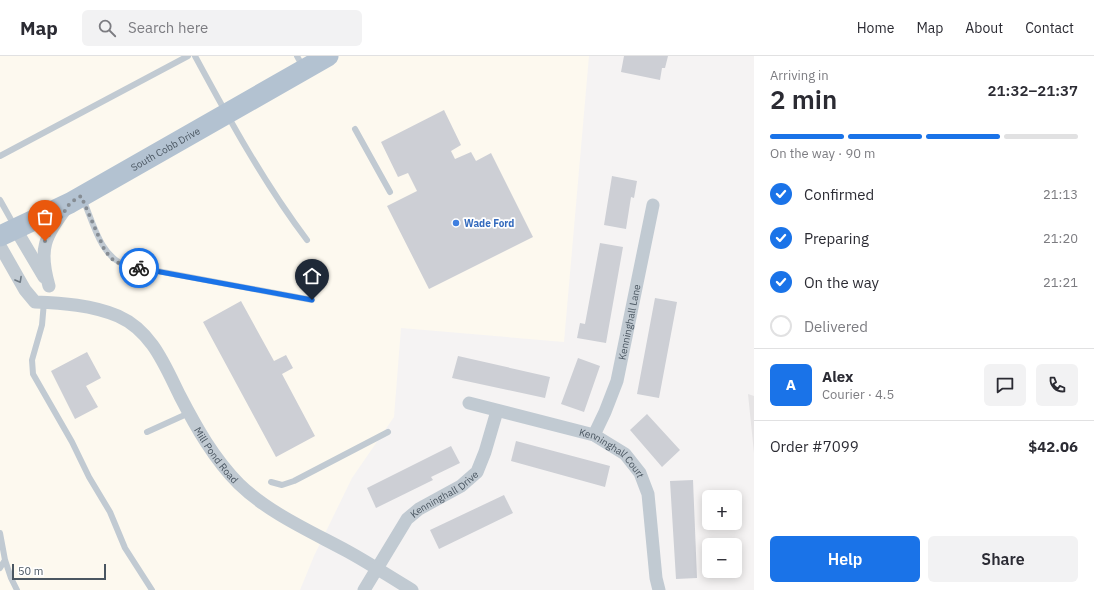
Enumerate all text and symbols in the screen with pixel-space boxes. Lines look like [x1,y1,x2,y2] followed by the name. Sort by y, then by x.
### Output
[82,10,362,46] search box
[20,16,58,40] text: Map
[96,17,118,39] icon: search
[128,18,208,37] text: Search here
[857,19,894,37] text: Home
[916,19,943,37] text: Map
[965,19,1003,37] text: About
[1025,19,1074,37] text: Contact
[770,67,829,84] text: Arriving in
[988,81,1078,100] text: 21:32–21:37
[770,82,837,116] text: 2 min
[128,124,203,174] street label: South Cobb Drive
[770,145,875,162] text: On the way · 90 m
[770,183,792,205] icon: check
[804,185,874,204] text: Confirmed
[1043,186,1078,203] text: 21:13
[28,200,62,241] pin
[34,206,56,228] icon: bag
[464,217,514,230] place label: Wade Ford
[451,218,461,228] marker: Wade Ford
[770,227,792,249] icon: check
[804,229,869,248] text: Preparing
[1043,230,1078,247] text: 21:20
[119,248,159,288] courier
[128,257,150,279] icon: bike
[295,259,329,300] pin
[301,265,323,287] icon: home
[770,271,792,293] icon: check
[804,273,879,292] text: On the way
[1043,274,1078,291] text: 21:21
[14,276,22,283] one-way arrow
[616,283,644,361] street label: Kenninghall Lane
[804,317,868,336] text: Delivered
[984,364,1026,406] button: chat
[1036,364,1078,406] button: phone
[822,367,853,386] text: Alex
[786,375,796,394] text: A
[822,386,894,403] text: Courier · 4.5
[191,425,241,486] street label: Mill Pond Road
[578,425,647,480] street label: Kenninghall Court
[770,437,859,456] text: Order #7099
[1028,437,1078,456] text: $42.06
[408,468,482,521] street label: Kenninghall Drive
[702,490,742,578] map controls
[702,490,742,530] button: +
[770,536,920,582] button: Help
[928,536,1078,582] button: Share
[702,538,742,578] button: −
[12,562,106,581] scale bar
[18,564,43,578] text: 50 m

